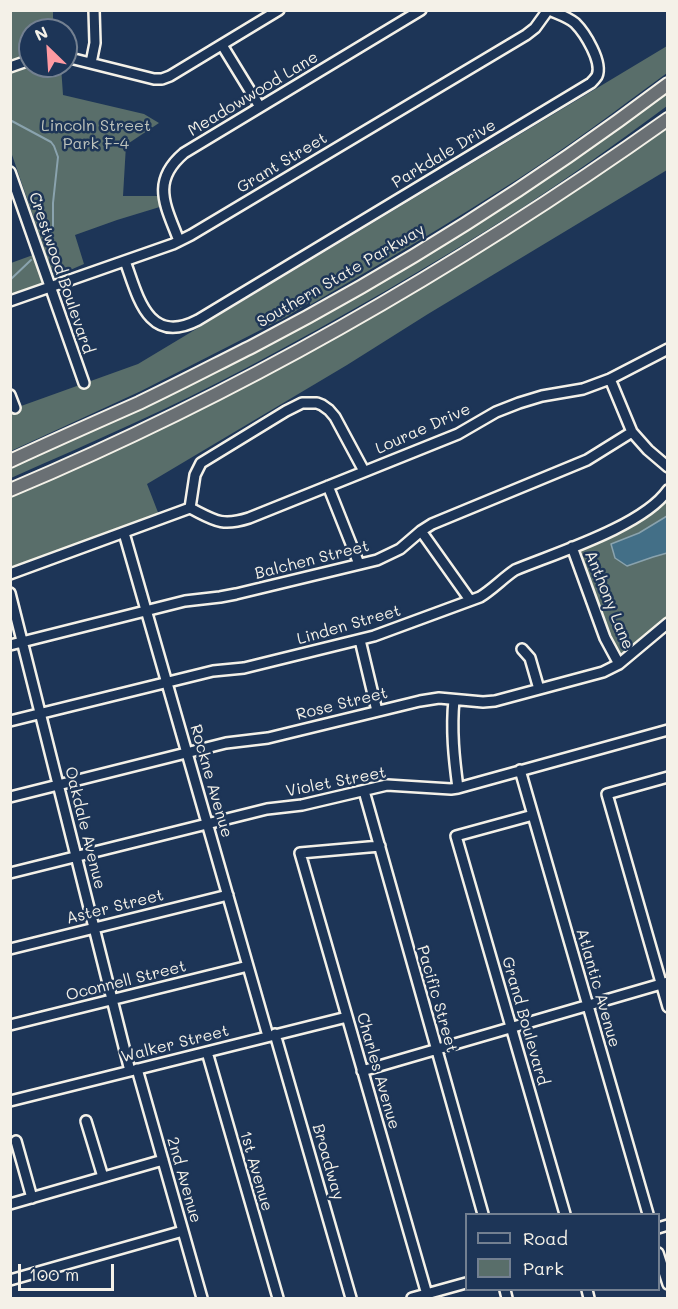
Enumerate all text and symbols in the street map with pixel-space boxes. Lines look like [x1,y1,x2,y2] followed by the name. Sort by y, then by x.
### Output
[18,18,78,78] north arrow
[31,21,51,45] text: N
[184,48,322,140] street label: Meadowwood Lane
[389,115,499,193] street label: Parkdale Drive
[41,116,151,154] park label: Lincoln Street Park F-4
[233,129,331,197] street label: Grant Street
[24,190,98,356] street label: Crestwood Boulevard
[254,220,428,332] street label: Southern State Parkway
[373,399,473,459] street label: Lourae Drive
[253,537,371,583] street label: Balchen Street
[580,548,638,652] street label: Anthony Lane
[295,601,403,649] street label: Linden Street
[294,683,390,725] street label: Rose Street
[186,722,236,840] street label: Rockne Avenue
[284,763,388,801] street label: Violet Street
[60,765,110,891] street label: Oakdale Avenue
[64,886,166,928] street label: Aster Street
[572,926,624,1050] street label: Atlantic Avenue
[413,943,461,1055] street label: Pacific Street
[497,955,553,1087] street label: Grand Boulevard
[64,957,188,1005] street label: Oconnell Street
[352,1010,404,1132] street label: Charles Avenue
[119,1021,231,1067] street label: Walker Street
[308,1122,348,1202] street label: Broadway
[235,1129,277,1213] street label: 1st Avenue
[163,1135,205,1225] street label: 2nd Avenue
[465,1213,660,1291] legend
[523,1226,568,1250] text: Road
[21,1252,117,1290] scale bar
[523,1256,564,1280] text: Park
[29,1262,79,1286] text: 100 m

